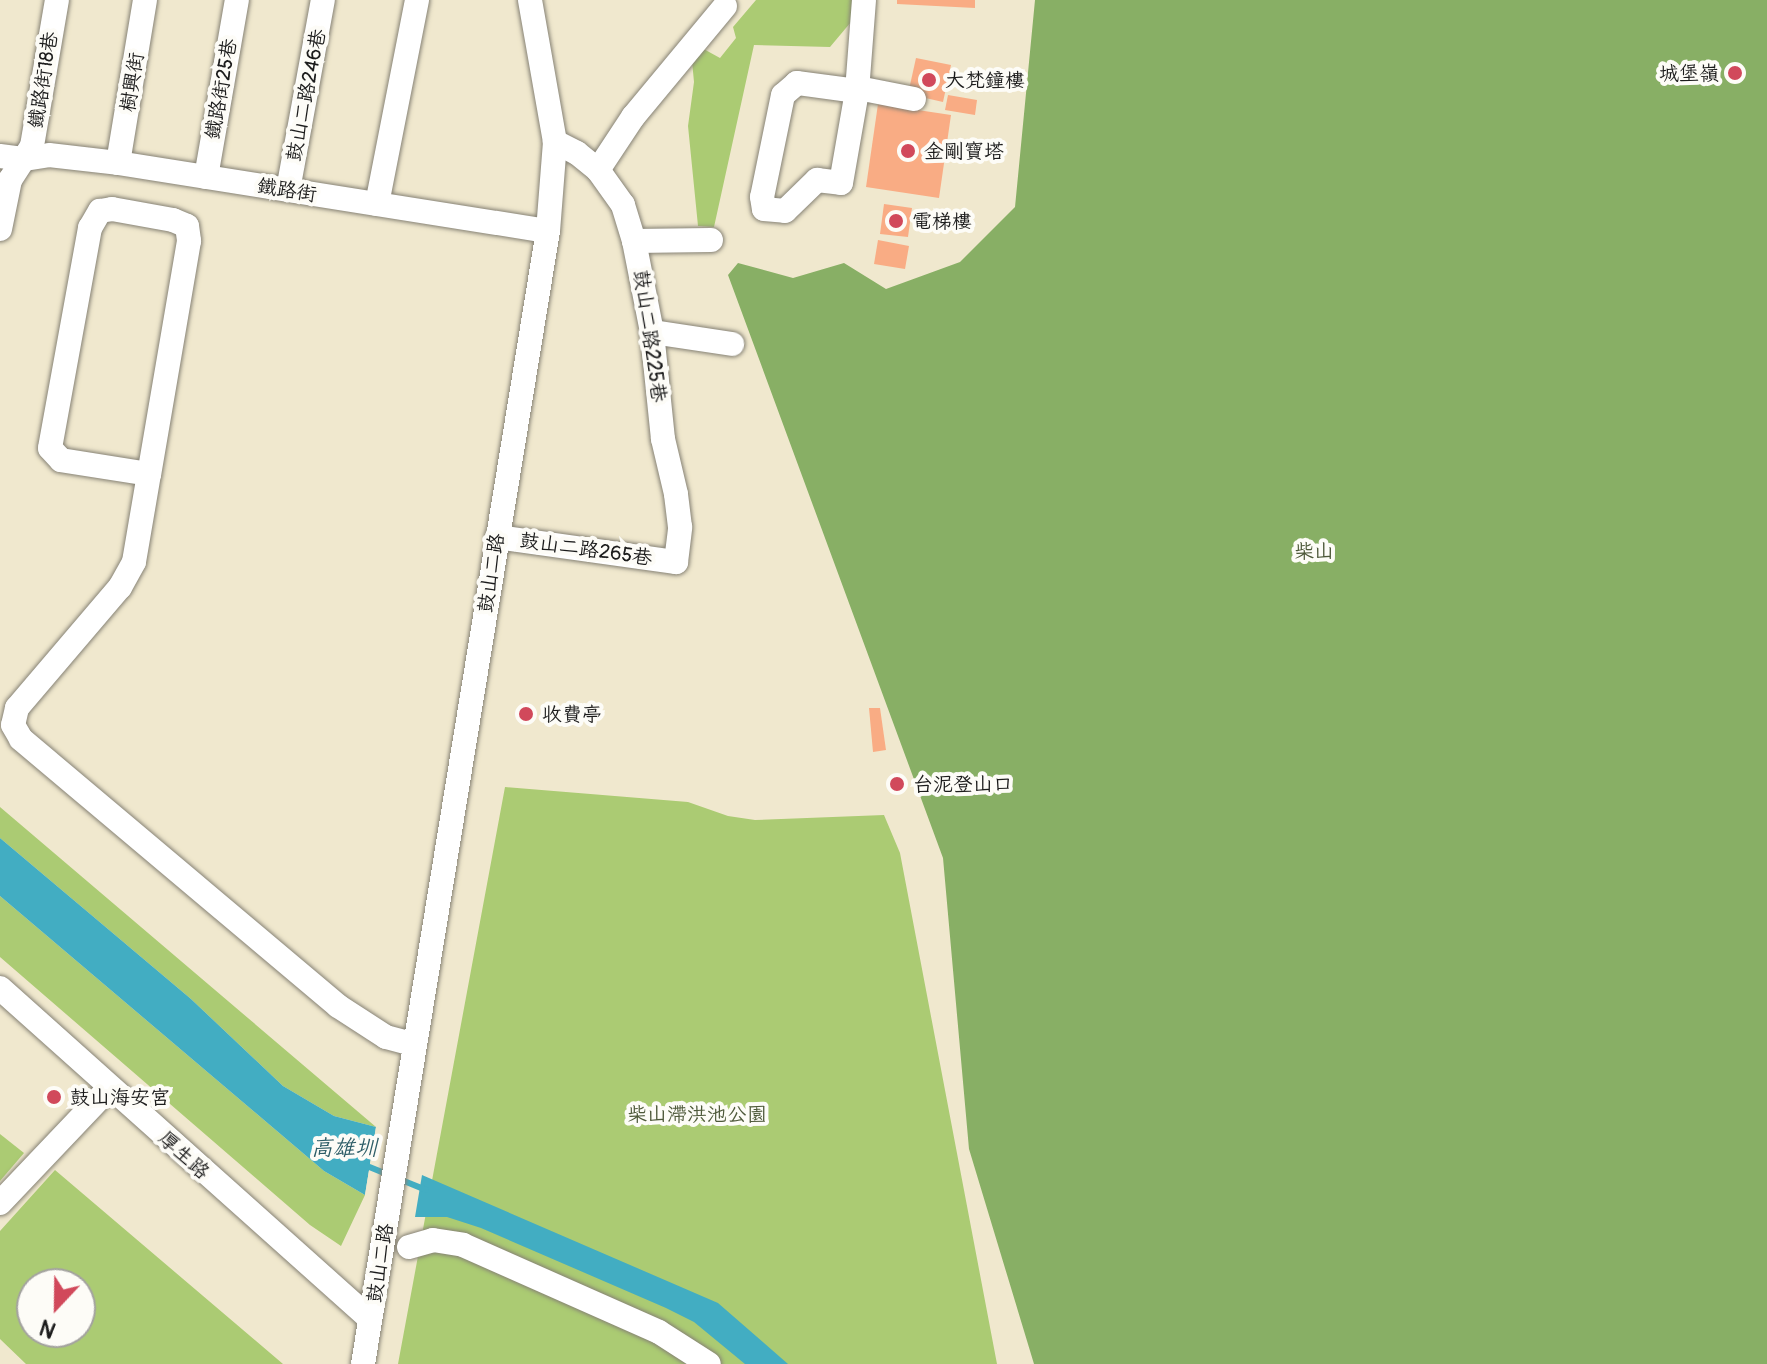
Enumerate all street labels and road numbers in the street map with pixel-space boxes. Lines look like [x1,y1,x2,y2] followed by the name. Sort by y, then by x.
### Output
[281,27,331,163] street label: 鼓山二路246巷
[23,30,63,130] street label: 鐵路街18巷
[200,37,242,141] street label: 鐵路街25巷
[115,50,149,114] street label: 樹興街
[255,173,319,207] street label: 鐵路街
[629,268,671,404] street label: 鼓山二路225巷
[518,528,654,570] street label: 鼓山二路265巷
[473,532,509,614] street label: 鼓山二路
[154,1126,214,1184] street label: 厚生路
[362,1222,398,1304] street label: 鼓山二路

